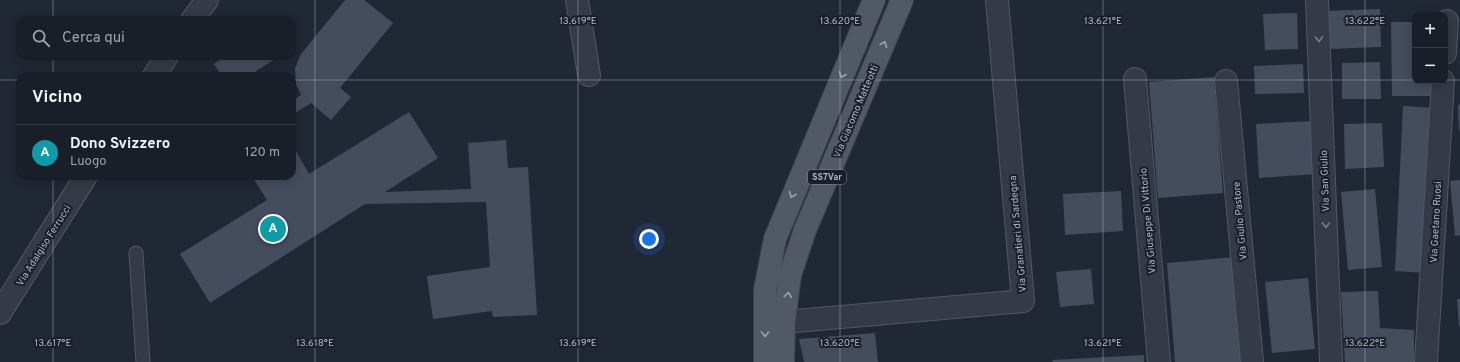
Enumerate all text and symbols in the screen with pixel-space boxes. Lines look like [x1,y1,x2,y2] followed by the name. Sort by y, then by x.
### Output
[1412,12,1448,84] map controls
[1412,12,1448,48] button: +
[559,15,597,28] text: 13.619°E
[820,15,860,28] text: 13.620°E
[1084,15,1122,28] text: 13.621°E
[1345,15,1385,28] text: 13.622°E
[16,16,296,60] search box
[30,27,52,49] icon: search
[62,29,125,48] text: Cerca qui
[1314,36,1323,42] one-way arrow
[879,40,887,47] one-way arrow
[1412,48,1448,84] button: −
[831,63,882,160] street label: Via Giacomo Matteotti
[839,70,847,78] one-way arrow
[32,87,82,109] text: Vicino
[70,135,170,154] text: Dono Svizzero
[40,145,50,161] text: A
[245,145,280,161] text: 120 m
[1318,149,1333,212] street label: Via San Giulio
[70,154,107,170] text: Luogo
[1137,167,1160,274] street label: Via Giuseppe Di Vittorio
[808,170,846,184] road number: SS7Var
[1007,175,1030,293] street label: Via Granatieri di Sardegna
[1231,181,1250,261] street label: Via Giulio Pastore
[1428,181,1445,263] street label: Via Gaetano Ruosi
[789,191,797,198] one-way arrow
[14,203,75,289] street label: Via Adalgiso Ferrucci
[260,214,286,244] pin: A
[1322,222,1330,228] one-way arrow
[639,229,659,249] your location
[783,292,792,298] one-way arrow
[761,331,769,337] one-way arrow
[35,337,71,350] text: 13.617°E
[296,337,334,350] text: 13.618°E
[559,337,597,350] text: 13.619°E
[820,337,860,350] text: 13.620°E
[1084,337,1122,350] text: 13.621°E
[1345,337,1385,350] text: 13.622°E

